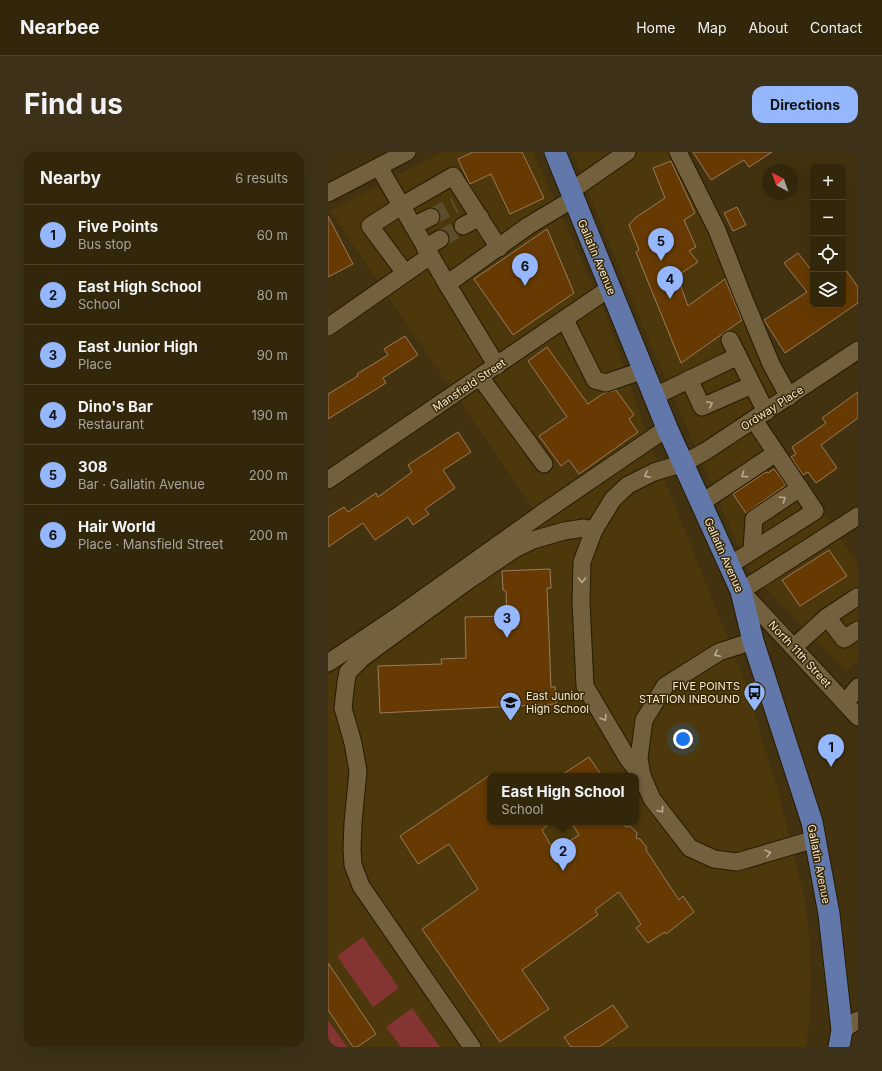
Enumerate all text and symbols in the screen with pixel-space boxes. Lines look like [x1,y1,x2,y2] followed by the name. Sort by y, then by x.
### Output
[20,16,100,39] text: Nearbee
[636,19,675,36] text: Home
[697,19,727,36] text: Map
[749,19,788,36] text: About
[810,19,862,36] text: Contact
[752,86,858,123] button: Directions
[24,87,123,121] text: Find us
[762,164,798,200] north arrow
[810,164,846,308] map controls
[810,164,846,200] button: +
[40,168,101,188] text: Nearby
[235,170,288,186] text: 6 results
[810,200,846,236] button: −
[78,217,158,236] text: Five Points
[575,217,619,297] street label: Gallatin Avenue
[50,227,56,243] text: 1
[257,227,288,243] text: 60 m
[648,228,674,261] pin: 5
[78,236,131,252] text: Bus stop
[810,236,846,272] button: locate
[512,253,538,286] pin: 6
[657,266,683,299] pin: 4
[810,272,846,308] button: layers
[78,277,201,296] text: East High School
[49,287,57,303] text: 2
[257,287,288,303] text: 80 m
[78,296,120,312] text: School
[78,337,198,356] text: East Junior High
[49,347,57,363] text: 3
[257,347,288,363] text: 90 m
[430,355,509,415] street label: Mansfield Street
[78,356,112,372] text: Place
[738,383,806,433] street label: Ordway Place
[78,397,153,416] text: Dino's Bar
[705,401,713,409] one-way arrow
[49,407,57,423] text: 4
[251,407,288,423] text: 190 m
[78,416,144,432] text: Restaurant
[78,457,108,476] text: 308
[49,467,57,483] text: 5
[249,467,288,483] text: 200 m
[741,470,748,478] one-way arrow
[644,471,651,478] one-way arrow
[78,476,205,492] text: Bar · Gallatin Avenue
[779,496,786,504] one-way arrow
[701,515,747,595] street label: Gallatin Avenue
[78,517,156,536] text: Hair World
[49,527,57,543] text: 6
[249,527,288,543] text: 200 m
[78,536,223,552] text: Place · Mansfield Street
[578,577,586,583] one-way arrow
[494,605,520,638] pin: 3
[766,618,835,690] street label: North 11th Street
[714,649,721,657] one-way arrow
[639,679,740,706] place label: FIVE POINTS STATION INBOUND
[742,679,768,712] bus stop icon: FIVE POINTS STATION INBOUND
[498,689,524,722] school or university icon: East Junior High School
[526,689,589,716] place label: East Junior High School
[600,714,607,721] one-way arrow
[673,729,693,749] your location
[818,734,844,767] pin: 1
[487,773,639,825] popup
[501,782,625,801] text: East High School
[501,801,544,817] text: School
[656,806,663,813] one-way arrow
[804,823,834,905] street label: Gallatin Avenue
[550,838,576,871] pin: 2
[764,849,771,858] one-way arrow

